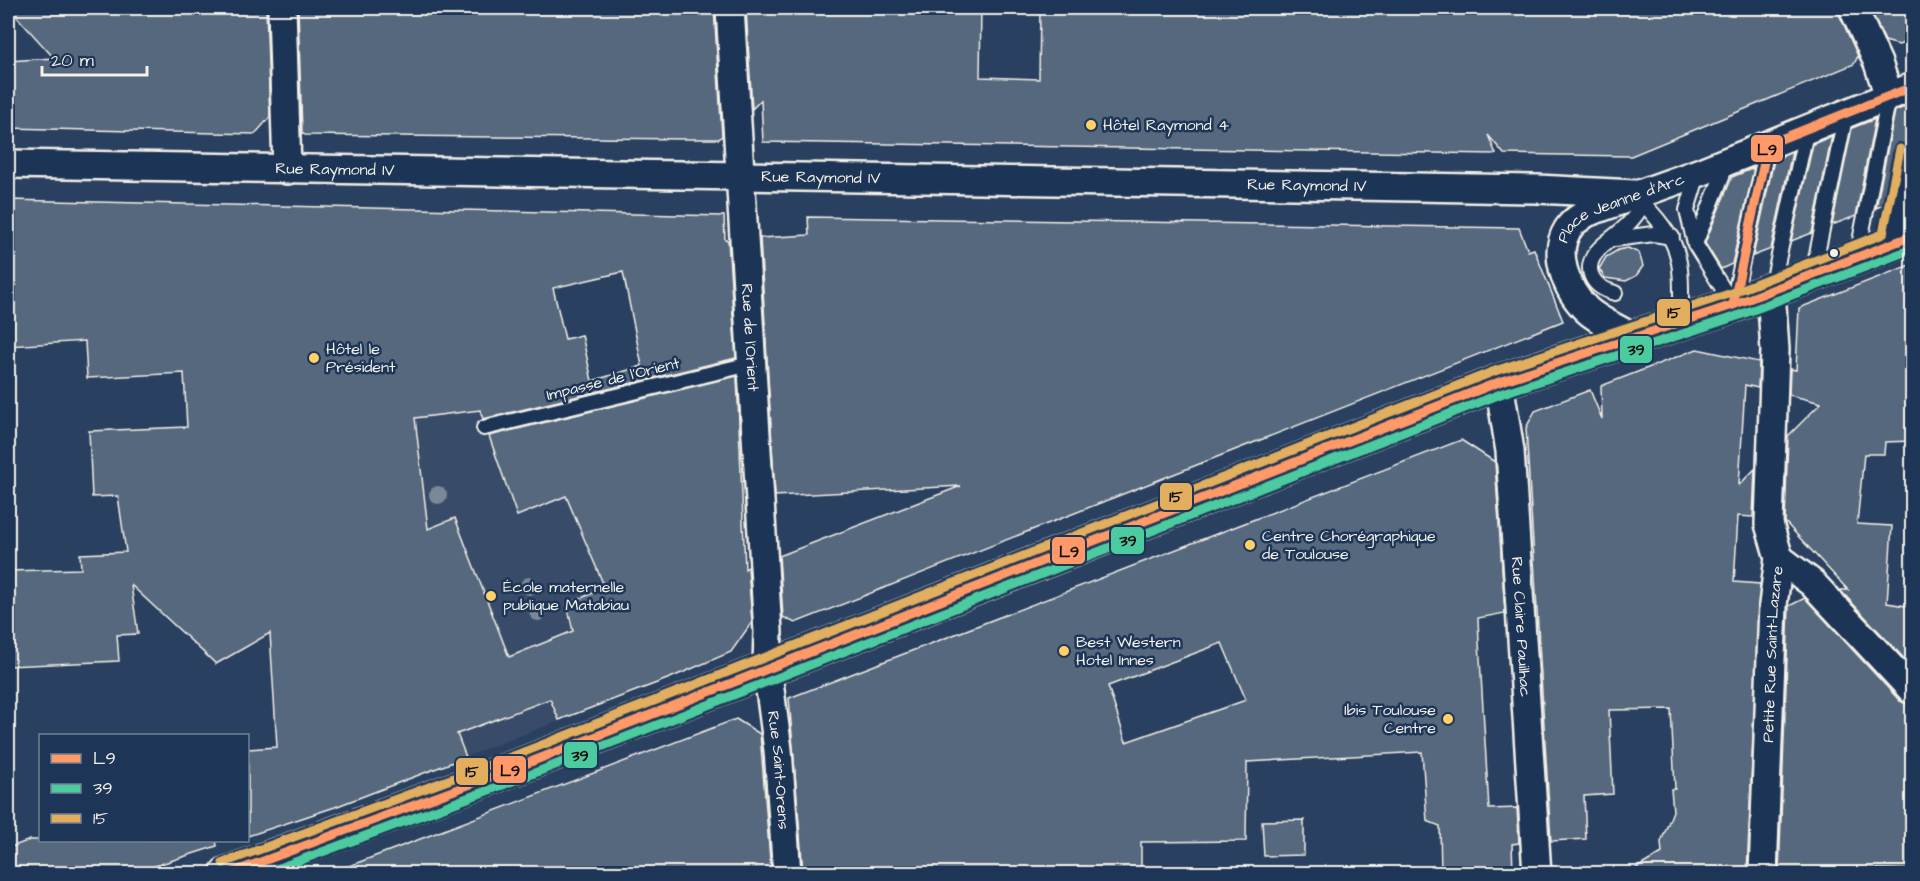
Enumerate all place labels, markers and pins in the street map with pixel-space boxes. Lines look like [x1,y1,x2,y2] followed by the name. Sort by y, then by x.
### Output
[1103,114,1229,137] place label: Hôtel Raymond 4
[1084,118,1098,132] marker: Hôtel Raymond 4
[1828,247,1840,259] unlabelled marker
[326,338,396,378] place label: Hôtel le Président
[307,351,321,365] marker: Hôtel le Président
[1262,525,1436,565] place label: Centre Chorégraphique de Toulouse
[1243,538,1257,552] marker: Centre Chorégraphique de Toulouse
[503,576,629,616] place label: École maternelle publique Matabiau
[484,589,498,603] marker: École maternelle publique Matabiau
[1076,631,1181,671] place label: Best Western Hotel Innes
[1057,644,1071,658] marker: Best Western Hotel Innes
[1344,699,1436,739] place label: Ibis Toulouse Centre
[1441,712,1455,726] marker: Ibis Toulouse Centre

